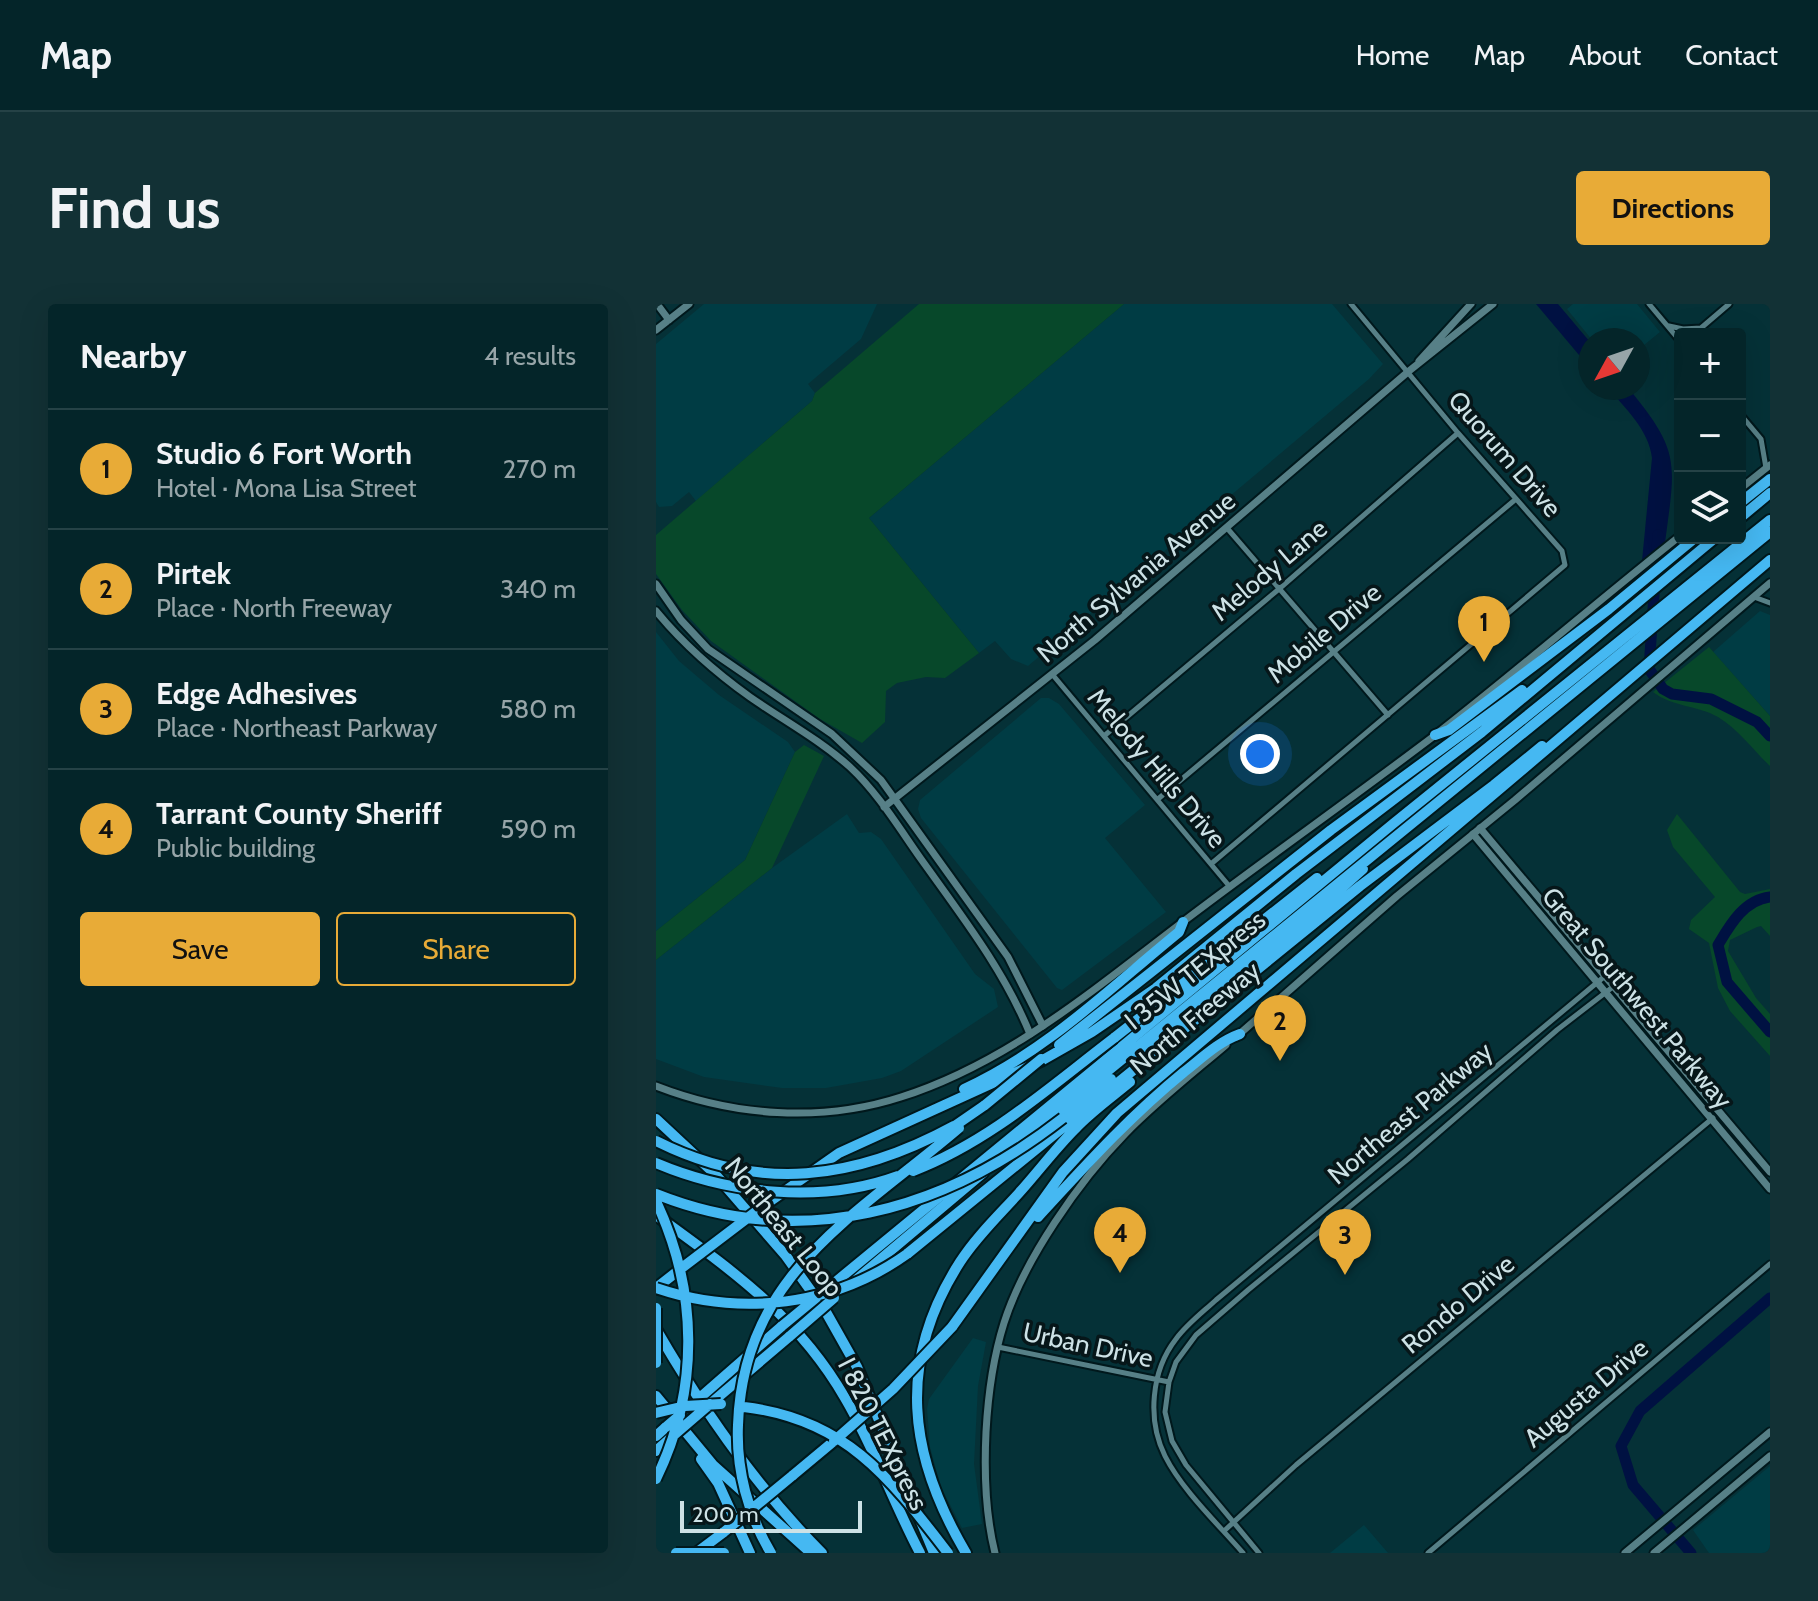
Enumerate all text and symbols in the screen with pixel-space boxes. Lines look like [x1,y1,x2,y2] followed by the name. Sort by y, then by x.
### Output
[40,32,112,79] text: Map
[1356,38,1429,72] text: Home
[1473,38,1525,72] text: Map
[1569,38,1641,72] text: About
[1685,38,1778,72] text: Contact
[1576,171,1770,245] button: Directions
[48,174,221,242] text: Find us
[1578,328,1650,400] north arrow
[1674,328,1746,544] map controls
[1674,328,1746,400] button: +
[80,335,187,377] text: Nearby
[484,340,576,372] text: 4 results
[1442,384,1568,524] street label: Quorum Drive
[1674,400,1746,472] button: −
[156,435,412,472] text: Studio 6 Fort Worth
[101,453,111,485] text: 1
[503,453,576,485] text: 270 m
[156,472,417,504] text: Hotel · Mona Lisa Street
[1674,472,1746,544] button: layers
[1030,485,1242,669] street label: North Sylvania Avenue
[1205,512,1333,628] street label: Melody Lane
[156,555,231,592] text: Pirtek
[99,573,113,605] text: 2
[500,573,576,605] text: 340 m
[1261,576,1387,690] street label: Mobile Drive
[156,592,392,624] text: Place · North Freeway
[1458,596,1510,662] pin: 1
[156,675,357,712] text: Edge Adhesives
[1081,682,1233,854] street label: Melody Hills Drive
[99,693,113,725] text: 3
[499,693,576,725] text: 580 m
[156,712,437,744] text: Place · Northeast Parkway
[1240,734,1280,774] your location
[156,795,442,832] text: Tarrant County Sheriff
[98,813,114,845] text: 4
[500,813,576,845] text: 590 m
[156,832,315,864] text: Public building
[1535,881,1739,1115] street label: Great Southwest Parkway
[1118,903,1272,1037] street label: I 35W TEXpress
[80,912,320,986] button: Save
[336,912,576,986] button: Share
[1123,954,1267,1082] street label: North Freeway
[1254,995,1306,1061] pin: 2
[1321,1035,1499,1191] street label: Northeast Parkway
[718,1151,850,1303] street label: Northeast Loop
[1094,1207,1146,1273] pin: 4
[1319,1209,1371,1275] pin: 3
[1395,1248,1521,1360] street label: Rondo Drive
[1020,1316,1156,1374] street label: Urban Drive
[1517,1332,1655,1454] street label: Augusta Drive
[831,1352,935,1516] street label: I 820 TEXpress
[680,1497,862,1533] scale bar
[692,1501,758,1528] text: 200 m

